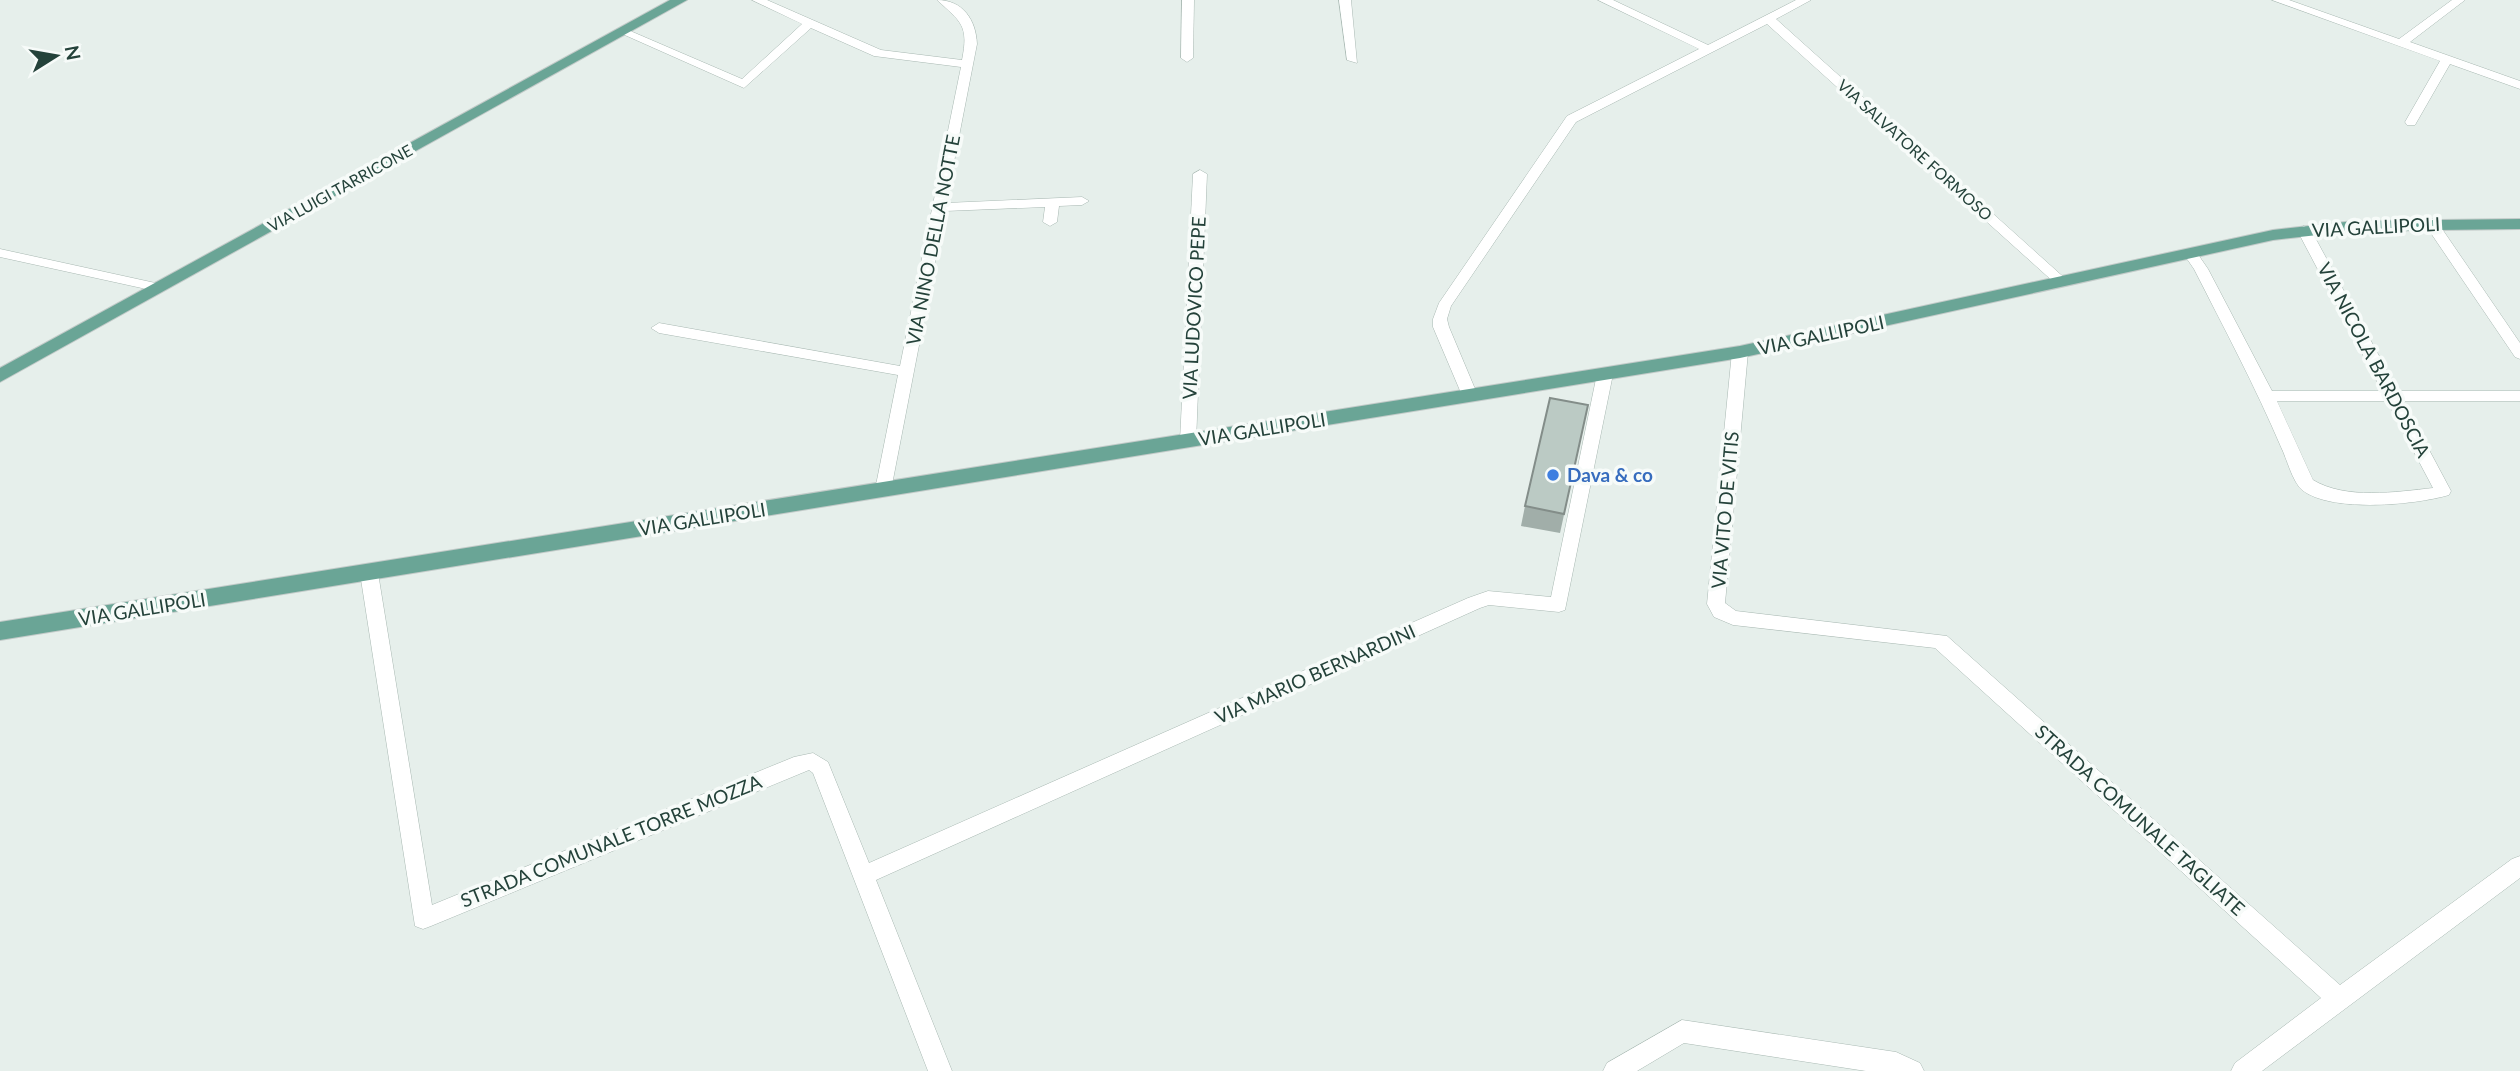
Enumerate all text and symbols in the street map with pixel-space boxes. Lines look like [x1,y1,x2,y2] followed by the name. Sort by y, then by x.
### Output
[21,21,91,91] north arrow
[60,43,86,62] text: N
[1834,75,1997,224] street label: VIA SALVATORE FORMOSO
[901,133,964,347] street label: VIA NINO DELLA NOTTE
[264,140,415,235] street label: VIA LUIGI TARRICONE
[2311,212,2441,241] street label: VIA GALLIPOLI
[1177,216,1210,400] street label: VIA LUDOVICO PEPE
[2313,258,2436,461] street label: VIA NICOLA BARDOSCIA
[1756,310,1886,359] street label: VIA GALLIPOLI
[1197,407,1327,450] street label: VIA GALLIPOLI
[1706,430,1743,590] street label: VIA VITO DE VITIS
[1567,463,1653,486] place label: Dava & co
[1545,467,1561,483] marker: Dava & co
[637,497,767,540] street label: VIA GALLIPOLI
[77,587,207,630] street label: VIA GALLIPOLI
[1211,619,1419,728] street label: VIA MARIO BERNARDINI
[2031,719,2250,920] street label: STRADA COMUNALE TAGLIATE
[457,769,765,912] street label: STRADA COMUNALE TORRE MOZZA

